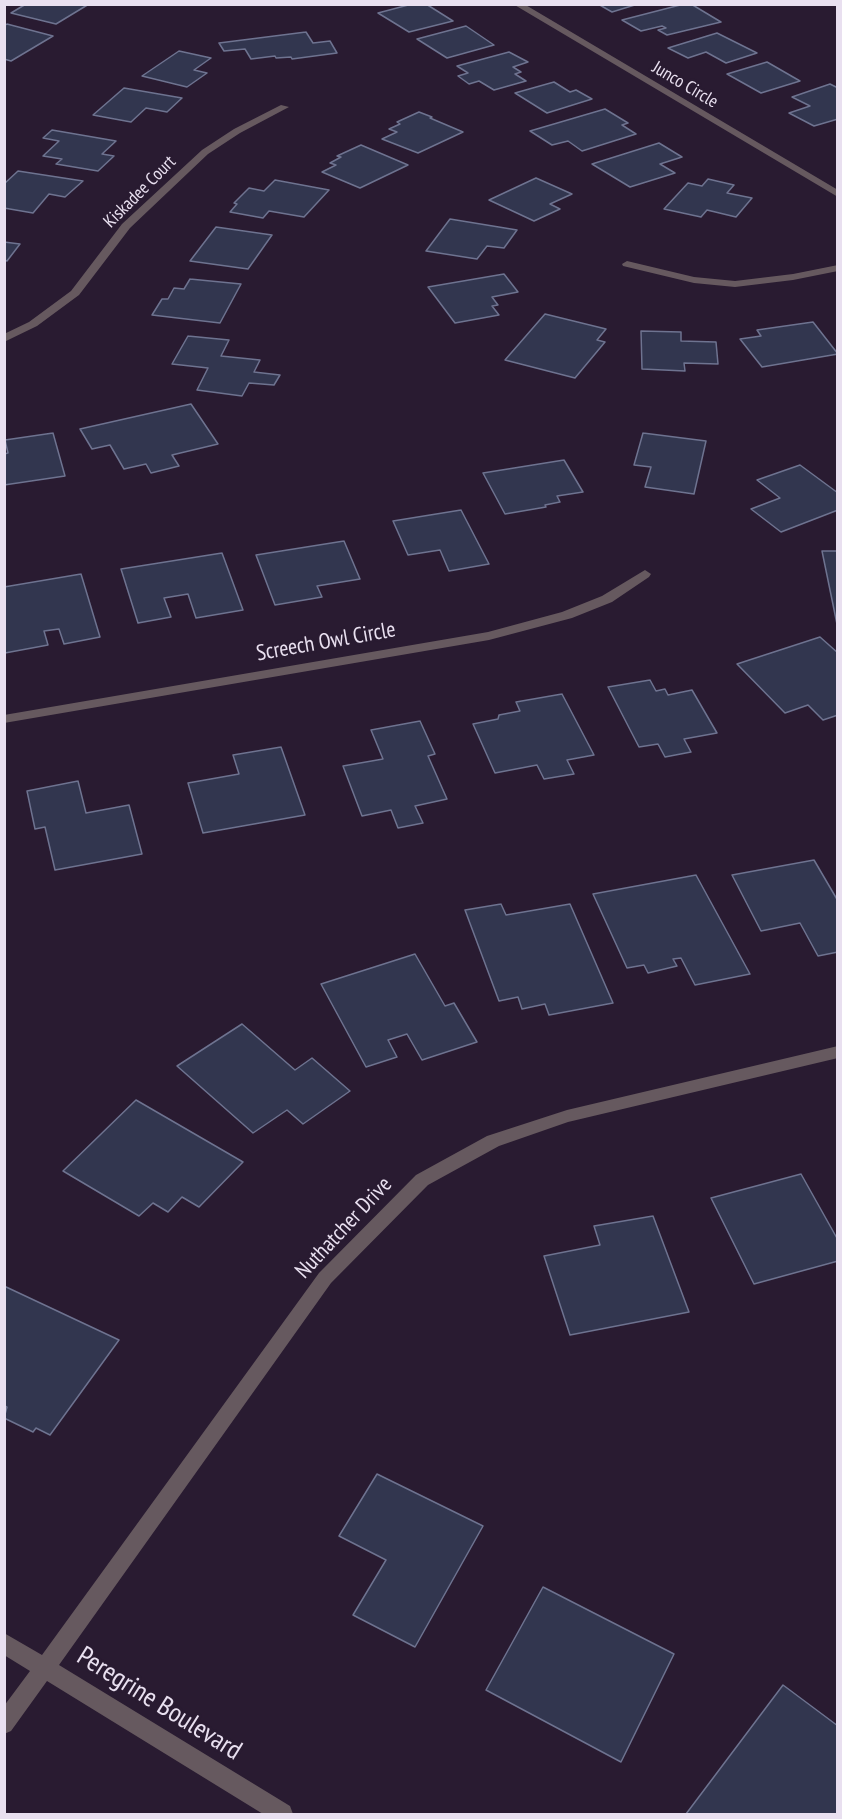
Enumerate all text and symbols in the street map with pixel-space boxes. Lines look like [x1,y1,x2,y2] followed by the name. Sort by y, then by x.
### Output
[648,57,722,113] street label: Junco Circle
[99,151,181,233] street label: Kiskadee Court
[254,617,398,667] street label: Screech Owl Circle
[290,1172,398,1284] street label: Nuthatcher Drive
[71,1640,247,1768] street label: Peregrine Boulevard

